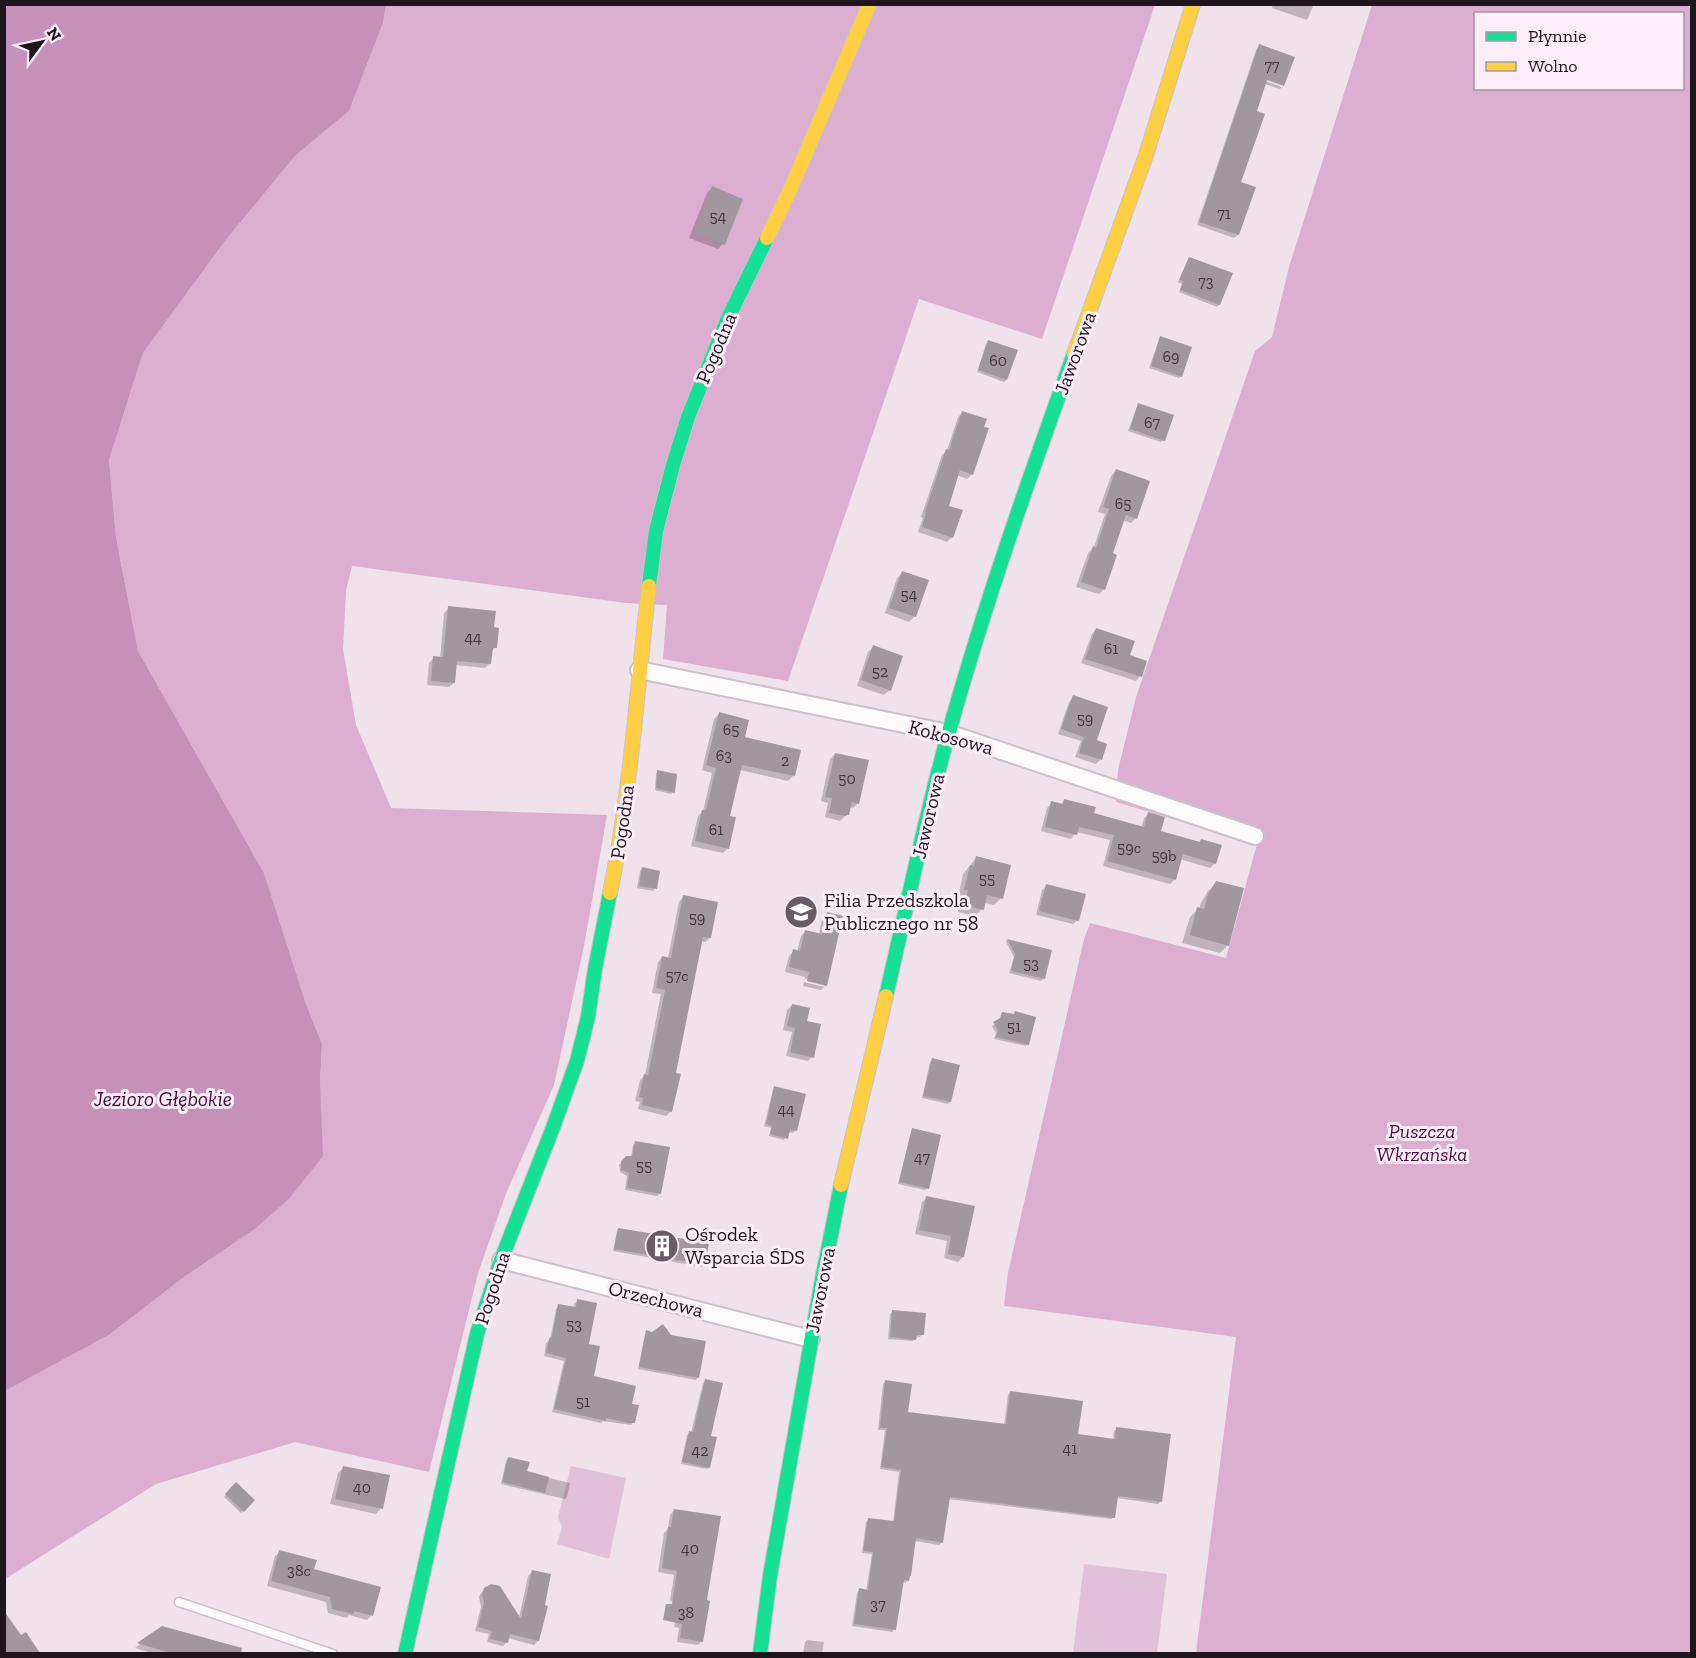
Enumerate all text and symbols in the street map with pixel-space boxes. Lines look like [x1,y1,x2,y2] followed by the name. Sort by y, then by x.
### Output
[12,12,72,72] north arrow
[1474,12,1684,90] legend
[43,24,65,44] text: N
[1528,25,1586,47] text: Płynnie
[1528,55,1578,77] text: Wolno
[1264,56,1280,75] house number: 77
[1217,204,1231,223] house number: 71
[710,207,727,226] house number: 54
[1198,272,1214,291] house number: 73
[1049,308,1101,398] street label: Jaworowa
[690,309,742,387] street label: Pogodna
[1163,347,1180,366] house number: 69
[989,351,1007,370] house number: 60
[1144,413,1160,432] house number: 67
[1115,494,1131,513] house number: 65
[901,585,918,604] house number: 54
[464,628,482,647] house number: 44
[1104,639,1118,658] house number: 61
[872,662,888,681] house number: 52
[1077,709,1093,728] house number: 59
[906,714,996,760] street label: Kokosowa
[723,720,739,739] house number: 65
[716,746,732,765] house number: 63
[781,751,789,770] house number: 2
[838,769,856,788] house number: 50
[907,771,950,861] street label: Jaworowa
[605,783,639,861] street label: Pogodna
[709,820,723,839] house number: 61
[1117,838,1141,857] house number: 59c
[1151,846,1177,865] house number: 59b
[979,869,995,888] house number: 55
[824,888,979,935] place label: Filia Przedszkola Publicznego nr 58
[783,894,819,930] school or university icon: Filia Przedszkola Publicznego nr 58
[689,908,705,927] house number: 59
[1023,954,1039,973] house number: 53
[665,966,689,985] house number: 57c
[1007,1017,1021,1036] house number: 51
[93,1086,232,1111] water label: Jezioro Głębokie
[777,1100,795,1119] house number: 44
[1377,1119,1467,1166] park label: Puszcza Wkrzańska
[914,1148,930,1167] house number: 47
[636,1156,652,1175] house number: 55
[685,1222,805,1269] place label: Ośrodek Wsparcia ŚDS
[644,1228,680,1264] building icon: Ośrodek Wsparcia ŚDS
[800,1245,840,1335] street label: Jaworowa
[469,1248,515,1327] street label: Pogodna
[606,1276,706,1322] street label: Orzechowa
[566,1315,582,1334] house number: 53
[576,1392,590,1411] house number: 51
[1063,1439,1077,1458] house number: 41
[692,1441,708,1460] house number: 42
[353,1478,371,1497] house number: 40
[681,1539,699,1558] house number: 40
[287,1561,311,1580] house number: 38c
[870,1595,886,1614] house number: 37
[678,1603,694,1622] house number: 38

